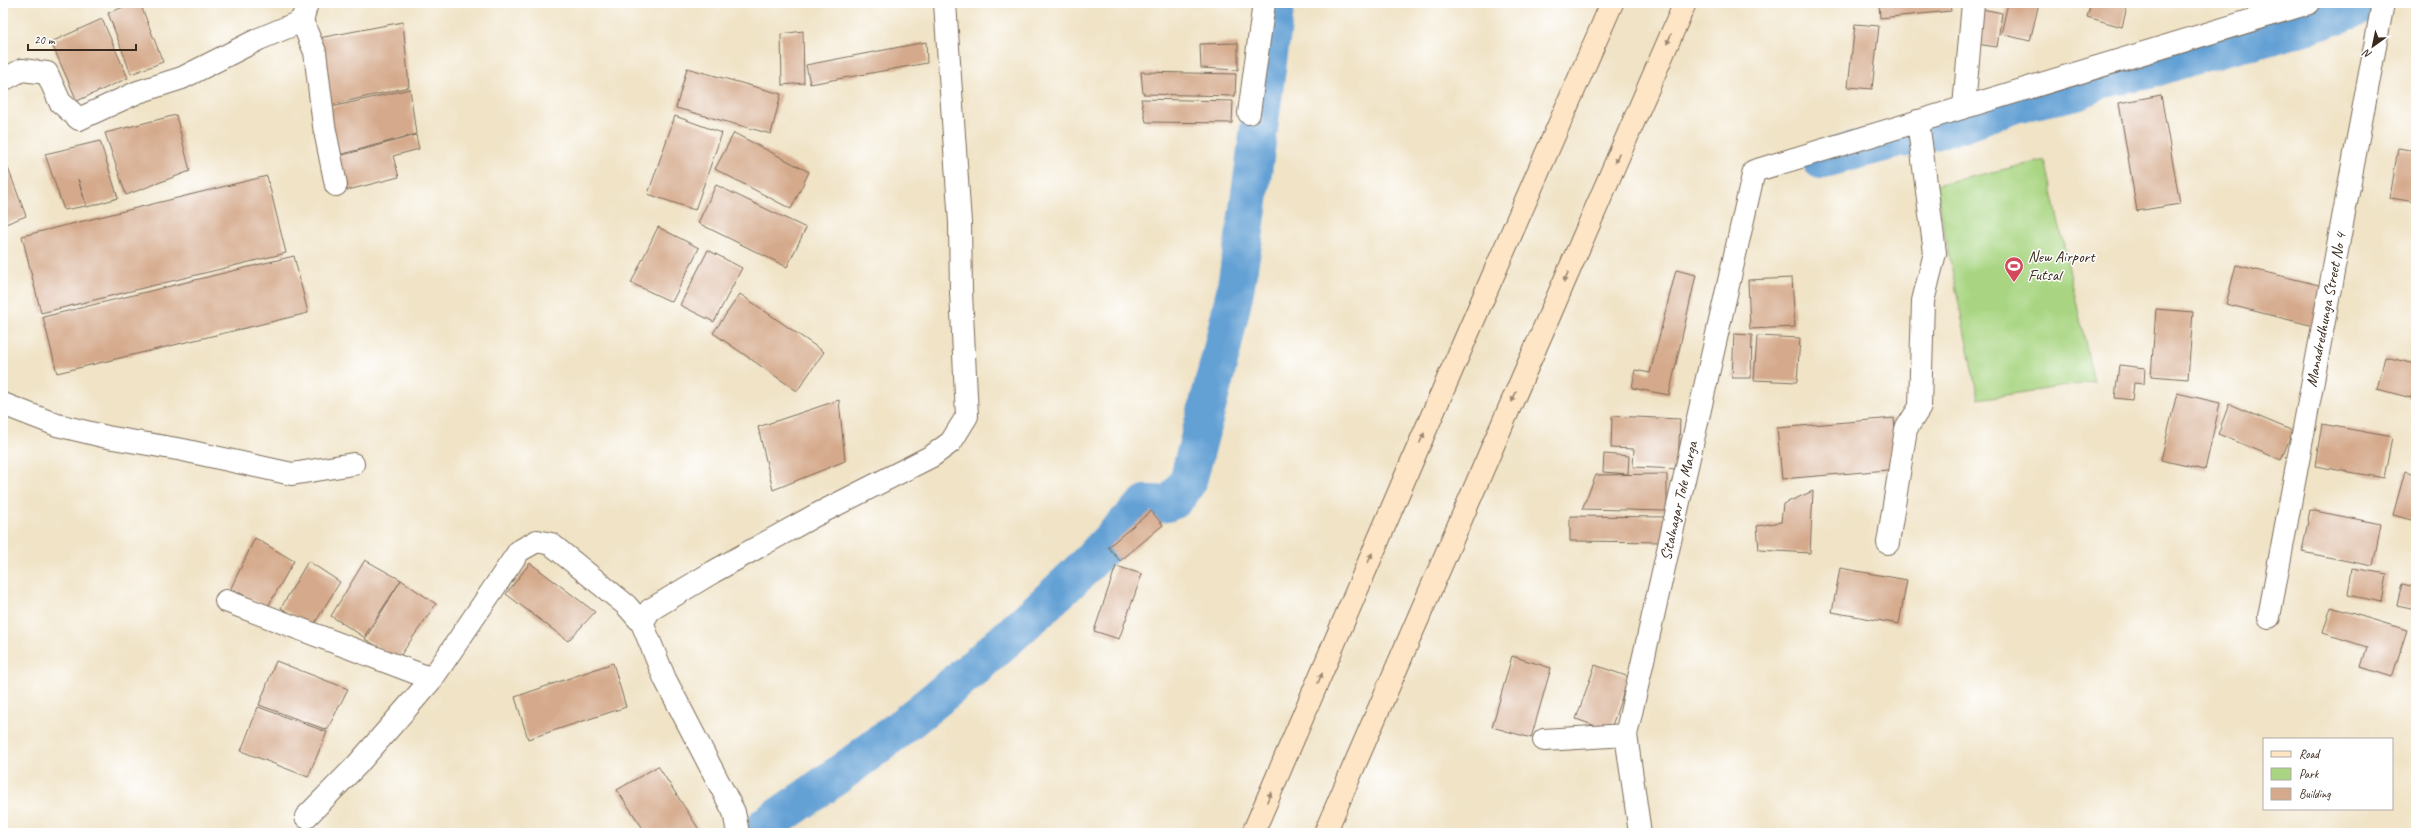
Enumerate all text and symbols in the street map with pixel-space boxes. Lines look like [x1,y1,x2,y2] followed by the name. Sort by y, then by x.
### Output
[28,26,136,52] scale bar
[2353,26,2393,66] north arrow
[34,32,56,48] text: 20 m
[1666,33,1672,44] one-way arrow
[2359,45,2374,62] text: N
[1614,152,1621,164] one-way arrow
[2301,229,2351,389] street label: Manadredhunga Street No 4
[2028,247,2096,285] place label: New Airport Futsal
[2003,255,2025,283] sports icon: New Airport Futsal
[1562,272,1568,284] one-way arrow
[1511,391,1517,402] one-way arrow
[1419,432,1425,444] one-way arrow
[1656,438,1703,562] street label: Sitalnagar Tole Marga
[1367,552,1374,564] one-way arrow
[1317,671,1323,683] one-way arrow
[2263,738,2393,810] legend
[2299,746,2321,762] text: Road
[2299,766,2320,782] text: Park
[2299,786,2331,802] text: Building
[1266,791,1272,803] one-way arrow

